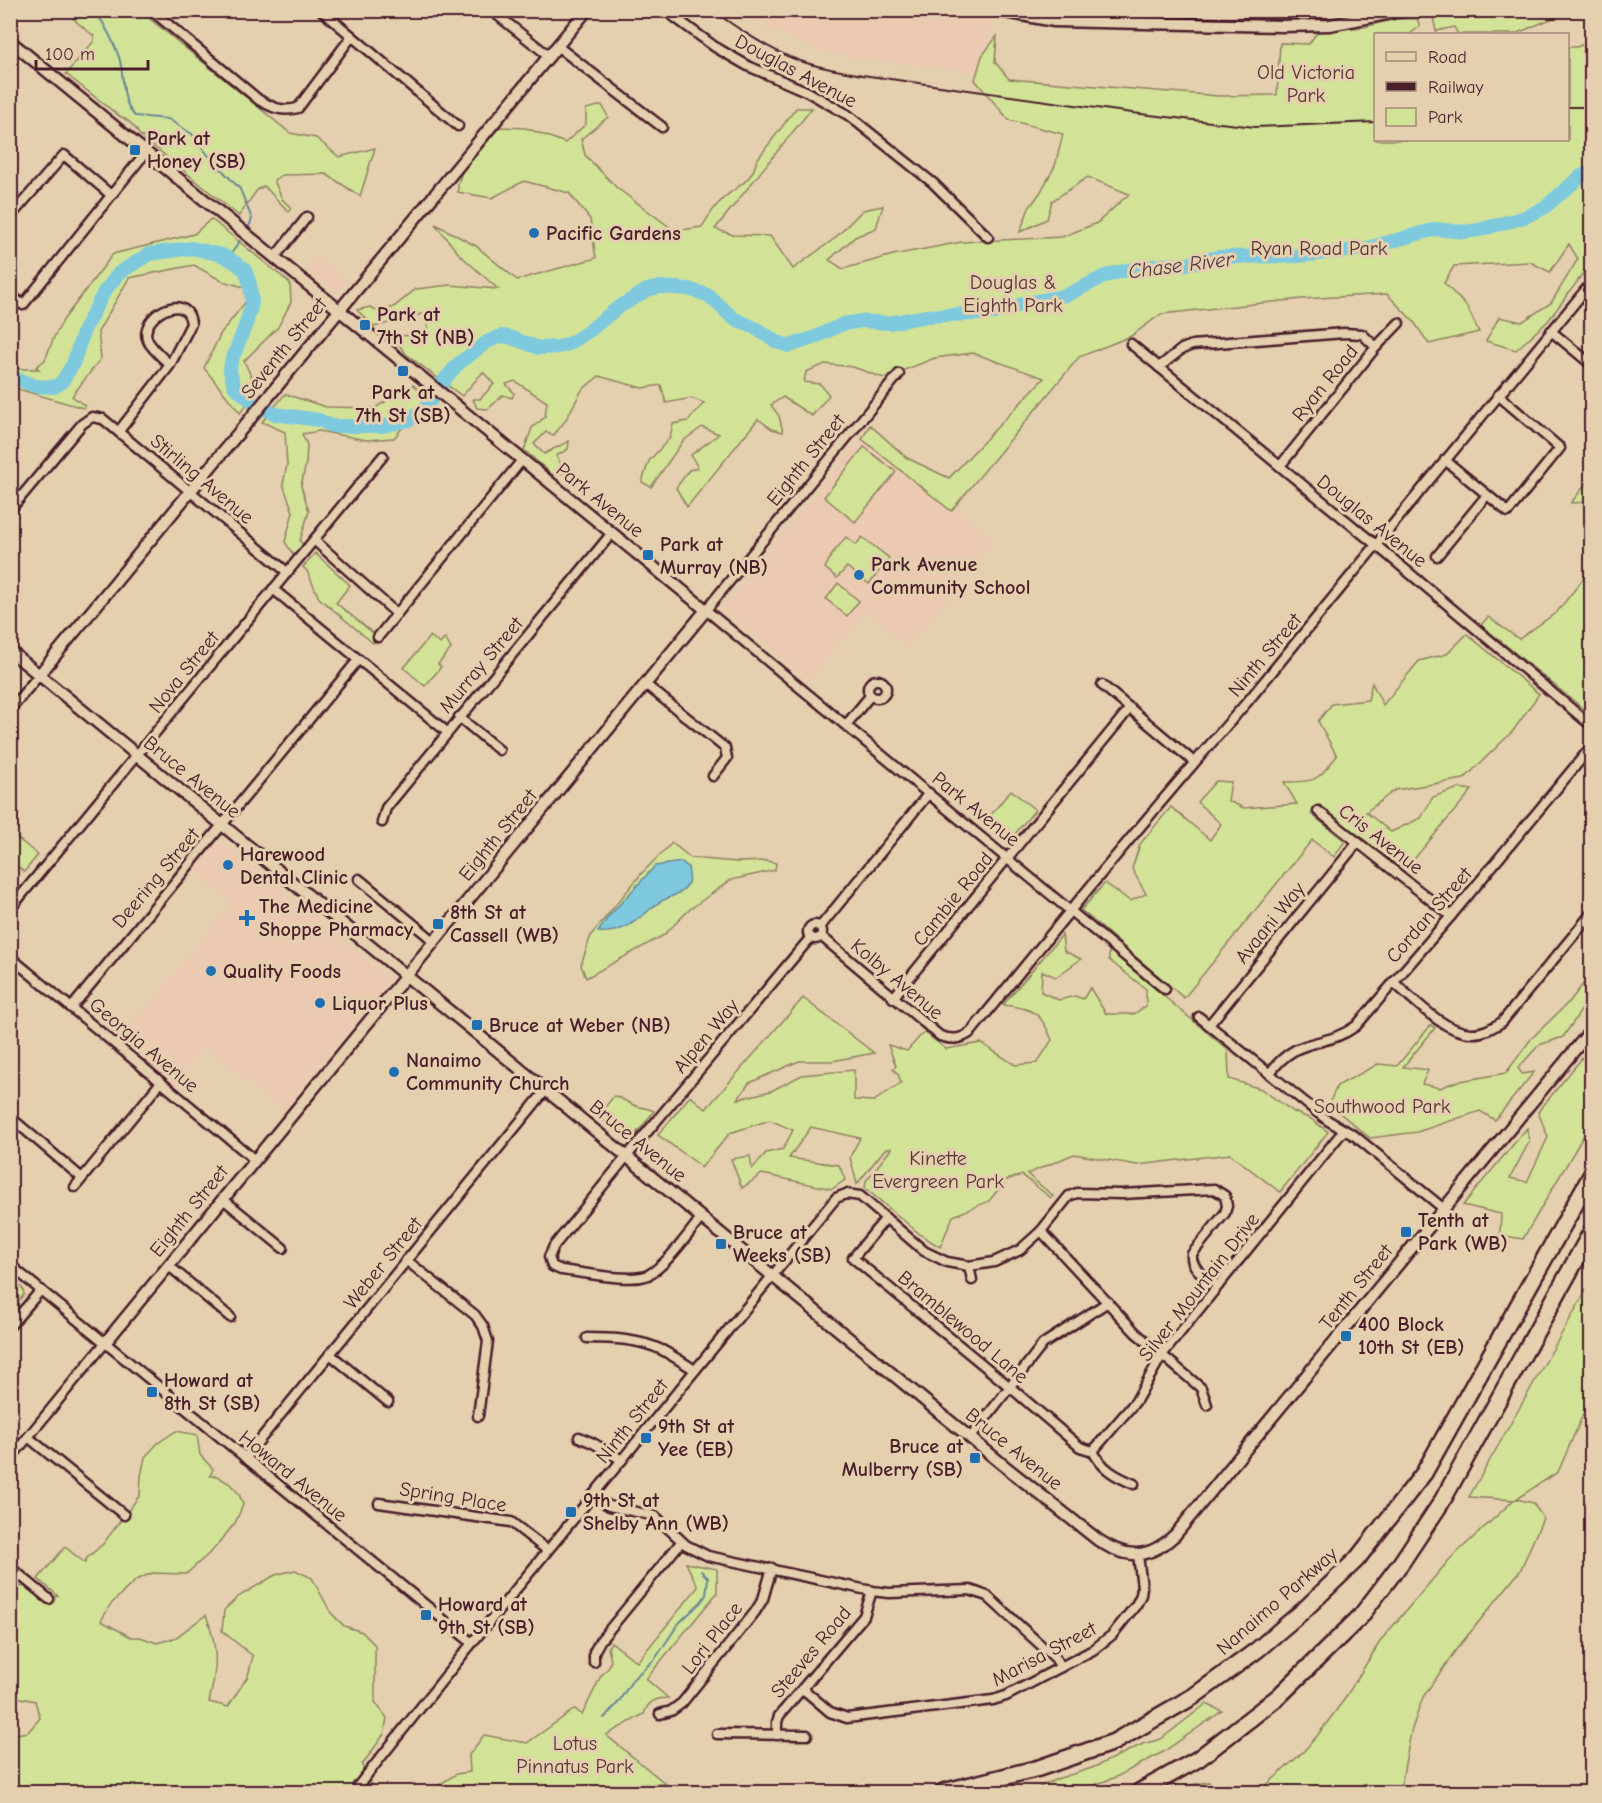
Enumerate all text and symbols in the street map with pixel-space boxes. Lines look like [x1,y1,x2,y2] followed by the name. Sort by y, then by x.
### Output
[731,29,861,113] street label: Douglas Avenue
[36,33,148,71] scale bar
[1374,33,1569,141] legend
[45,44,95,65] text: 100 m
[1428,47,1467,68] text: Road
[1257,61,1355,107] park label: Old Victoria Park
[1428,77,1485,98] text: Railway
[1428,107,1463,128] text: Park
[147,127,246,173] place label: Park at Honey (SB)
[128,143,142,157] marker: Park at Honey (SB)
[546,222,681,245] place label: Pacific Gardens
[527,226,541,240] marker: Pacific Gardens
[1251,237,1388,260] park label: Ryan Road Park
[1127,246,1237,283] water label: Chase River
[963,271,1063,317] park label: Douglas & Eighth Park
[236,292,333,403] street label: Seventh Street
[377,303,474,349] place label: Park at 7th St (NB)
[358,318,372,332] marker: Park at 7th St (NB)
[1287,340,1363,426] street label: Ryan Road
[396,364,410,378] marker: Park at 7th St (SB)
[355,381,451,427] place label: Park at 7th St (SB)
[762,409,851,510] street label: Eighth Street
[146,429,258,529] street label: Stirling Avenue
[552,458,648,542] street label: Park Avenue
[1312,470,1432,572] street label: Douglas Avenue
[660,533,768,579] place label: Park at Murray (NB)
[641,548,655,562] marker: Park at Murray (NB)
[871,553,1030,599] place label: Park Avenue Community School
[852,568,866,582] marker: Park Avenue Community School
[1223,608,1307,701] street label: Ninth Street
[434,611,529,718] street label: Murray Street
[144,625,225,718] street label: Nova Street
[139,731,245,823] street label: Bruce Avenue
[928,767,1024,851] street label: Park Avenue
[454,784,543,885] street label: Eighth Street
[1334,799,1428,879] street label: Cris Avenue
[107,822,205,933] street label: Deering Street
[240,843,349,889] place label: Harewood Dental Clinic
[908,847,998,951] street label: Cambie Road
[221,858,235,872] marker: Harewood Dental Clinic
[1381,862,1478,967] street label: Cordan Street
[1230,878,1310,968] street label: Avaani Way
[259,895,414,941] place label: The Medicine Shoppe Pharmacy
[450,901,559,947] place label: 8th St at Cassell (WB)
[240,911,254,925] marker: The Medicine Shoppe Pharmacy
[431,917,445,931] marker: 8th St at Cassell (WB)
[846,934,948,1024] street label: Kolby Avenue
[223,960,341,983] place label: Quality Foods
[204,964,218,978] marker: Quality Foods
[332,992,428,1015] place label: Liquor Plus
[85,993,203,1097] street label: Georgia Avenue
[668,994,744,1078] street label: Alpen Way
[313,996,327,1010] marker: Liquor Plus
[489,1014,671,1037] place label: Bruce at Weber (NB)
[470,1018,484,1032] marker: Bruce at Weber (NB)
[406,1049,569,1095] place label: Nanaimo Community Church
[387,1065,401,1079] marker: Nanaimo Community Church
[585,1095,691,1187] street label: Bruce Avenue
[1314,1095,1451,1118] park label: Southwood Park
[872,1147,1004,1193] park label: Kinette Evergreen Park
[145,1160,234,1261] street label: Eighth Street
[1134,1208,1264,1366] street label: Silver Mountain Drive
[1418,1209,1508,1255] place label: Tenth at Park (WB)
[339,1211,428,1314] street label: Weber Street
[733,1221,831,1267] place label: Bruce at Weeks (SB)
[1399,1225,1413,1239] marker: Tenth at Park (WB)
[714,1237,728,1251] marker: Bruce at Weeks (SB)
[1315,1239,1398,1334] street label: Tenth Street
[893,1266,1033,1388] street label: Bramblewood Lane
[1358,1313,1465,1359] place label: 400 Block 10th St (EB)
[1339,1329,1353,1343] marker: 400 Block 10th St (EB)
[164,1369,261,1415] place label: Howard at 8th St (SB)
[591,1373,674,1468] street label: Ninth Street
[145,1385,159,1399] marker: Howard at 8th St (SB)
[961,1403,1067,1495] street label: Bruce Avenue
[658,1415,734,1461] place label: 9th St at Yee (EB)
[234,1425,352,1527] street label: Howard Avenue
[639,1431,653,1445] marker: 9th St at Yee (EB)
[842,1435,963,1481] place label: Bruce at Mulberry (SB)
[968,1451,982,1465] marker: Bruce at Mulberry (SB)
[398,1477,508,1517] street label: Spring Place
[583,1489,729,1535] place label: 9th St at Shelby Ann (WB)
[564,1505,578,1519] marker: 9th St at Shelby Ann (WB)
[1212,1542,1342,1660] street label: Nanaimo Parkway
[438,1593,535,1639] place label: Howard at 9th St (SB)
[677,1597,747,1679] street label: Lori Place
[766,1602,856,1702] street label: Steeves Road
[419,1608,433,1622] marker: Howard at 9th St (SB)
[988,1616,1101,1691] street label: Marisa Street
[516,1732,634,1778] park label: Lotus Pinnatus Park

